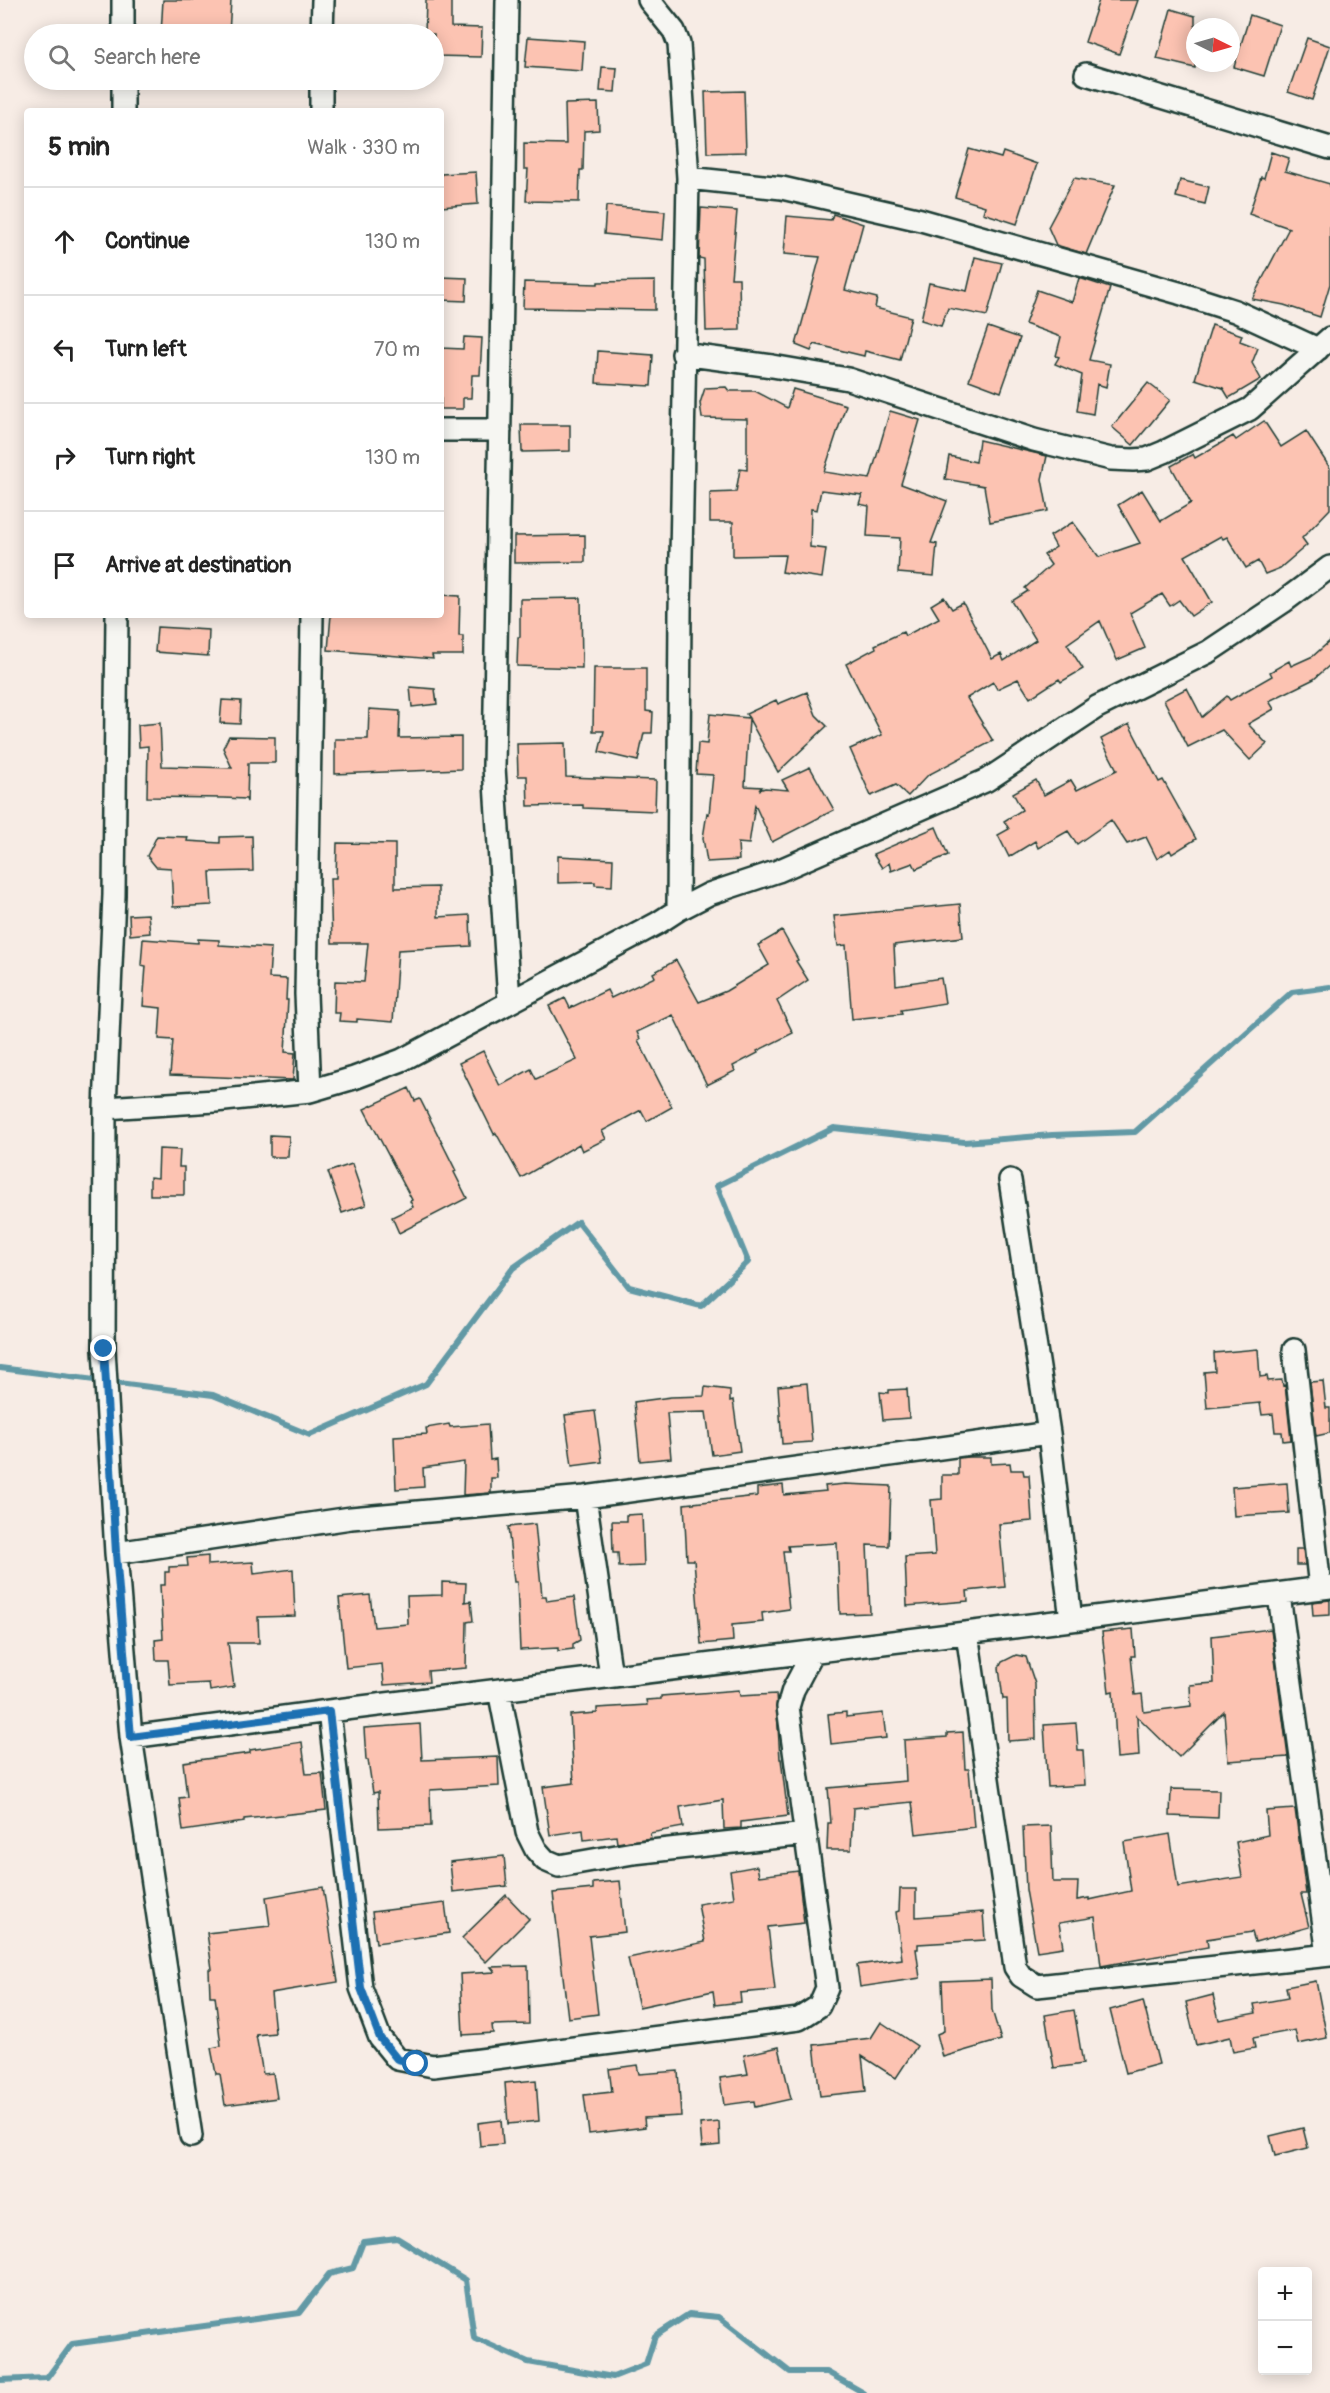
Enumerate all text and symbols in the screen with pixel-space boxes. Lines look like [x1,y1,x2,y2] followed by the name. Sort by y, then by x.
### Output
[1186,18,1240,72] north arrow
[24,24,444,90] search box
[45,41,78,74] icon: search
[93,43,200,71] text: Search here
[48,131,110,163] text: 5 min
[307,135,420,160] text: Walk · 330 m
[48,225,81,258] icon: ahead
[105,227,189,255] text: Continue
[365,229,420,254] text: 130 m
[48,333,81,366] icon: left
[105,335,187,363] text: Turn left
[374,337,420,362] text: 70 m
[48,441,81,474] icon: right
[105,443,195,471] text: Turn right
[365,445,420,470] text: 130 m
[48,549,81,582] icon: arrive
[105,551,291,579] text: Arrive at destination
[90,1335,116,1361] route end
[402,2050,428,2076] route start
[1258,2267,1312,2375] map controls
[1258,2267,1312,2321] button: +
[1258,2321,1312,2375] button: −

